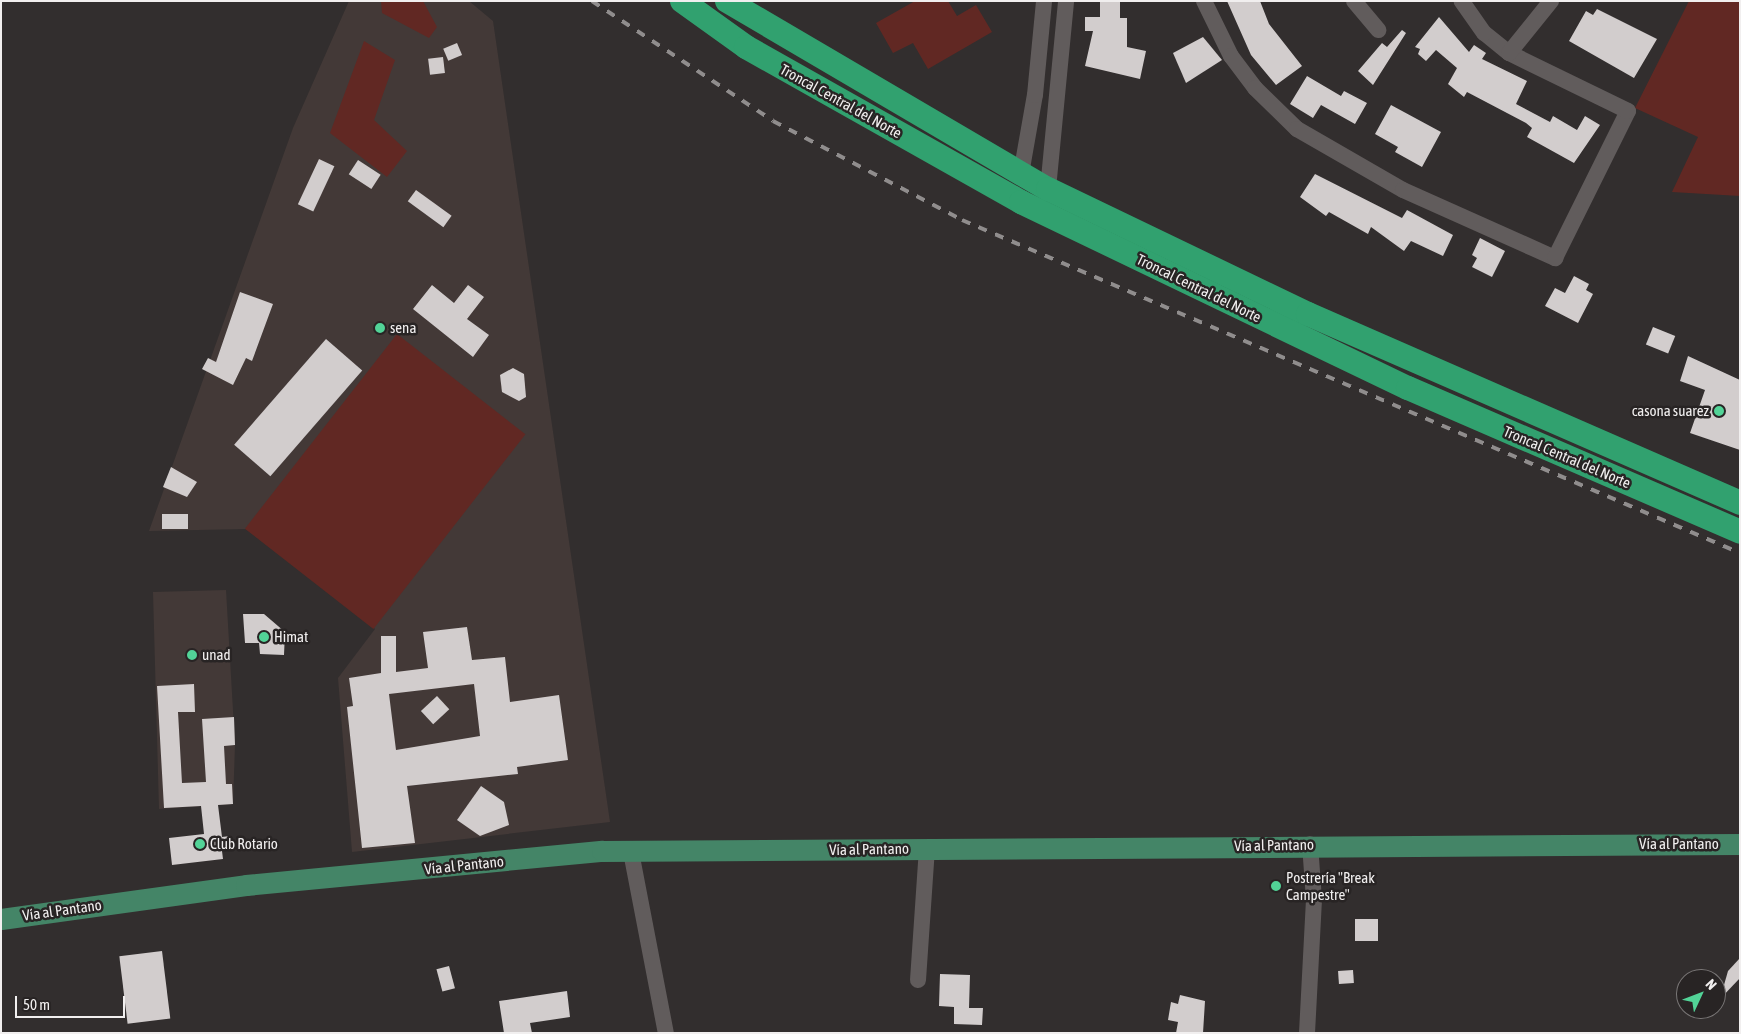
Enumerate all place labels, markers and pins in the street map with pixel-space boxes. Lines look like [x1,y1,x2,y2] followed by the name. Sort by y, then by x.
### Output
[390,319,416,337] place label: sena
[374,322,386,334] marker: sena
[1632,402,1709,420] place label: casona suarez
[1713,405,1725,417] marker: casona suarez
[274,628,308,646] place label: Himat
[258,631,270,643] marker: Himat
[202,646,231,664] place label: unad
[186,649,198,661] marker: unad
[210,835,278,853] place label: Club Rotario
[194,838,206,850] marker: Club Rotario
[1286,868,1375,903] place label: Postrería "Break Campestre"
[1270,880,1282,892] marker: Postrería "Break Campestre"

